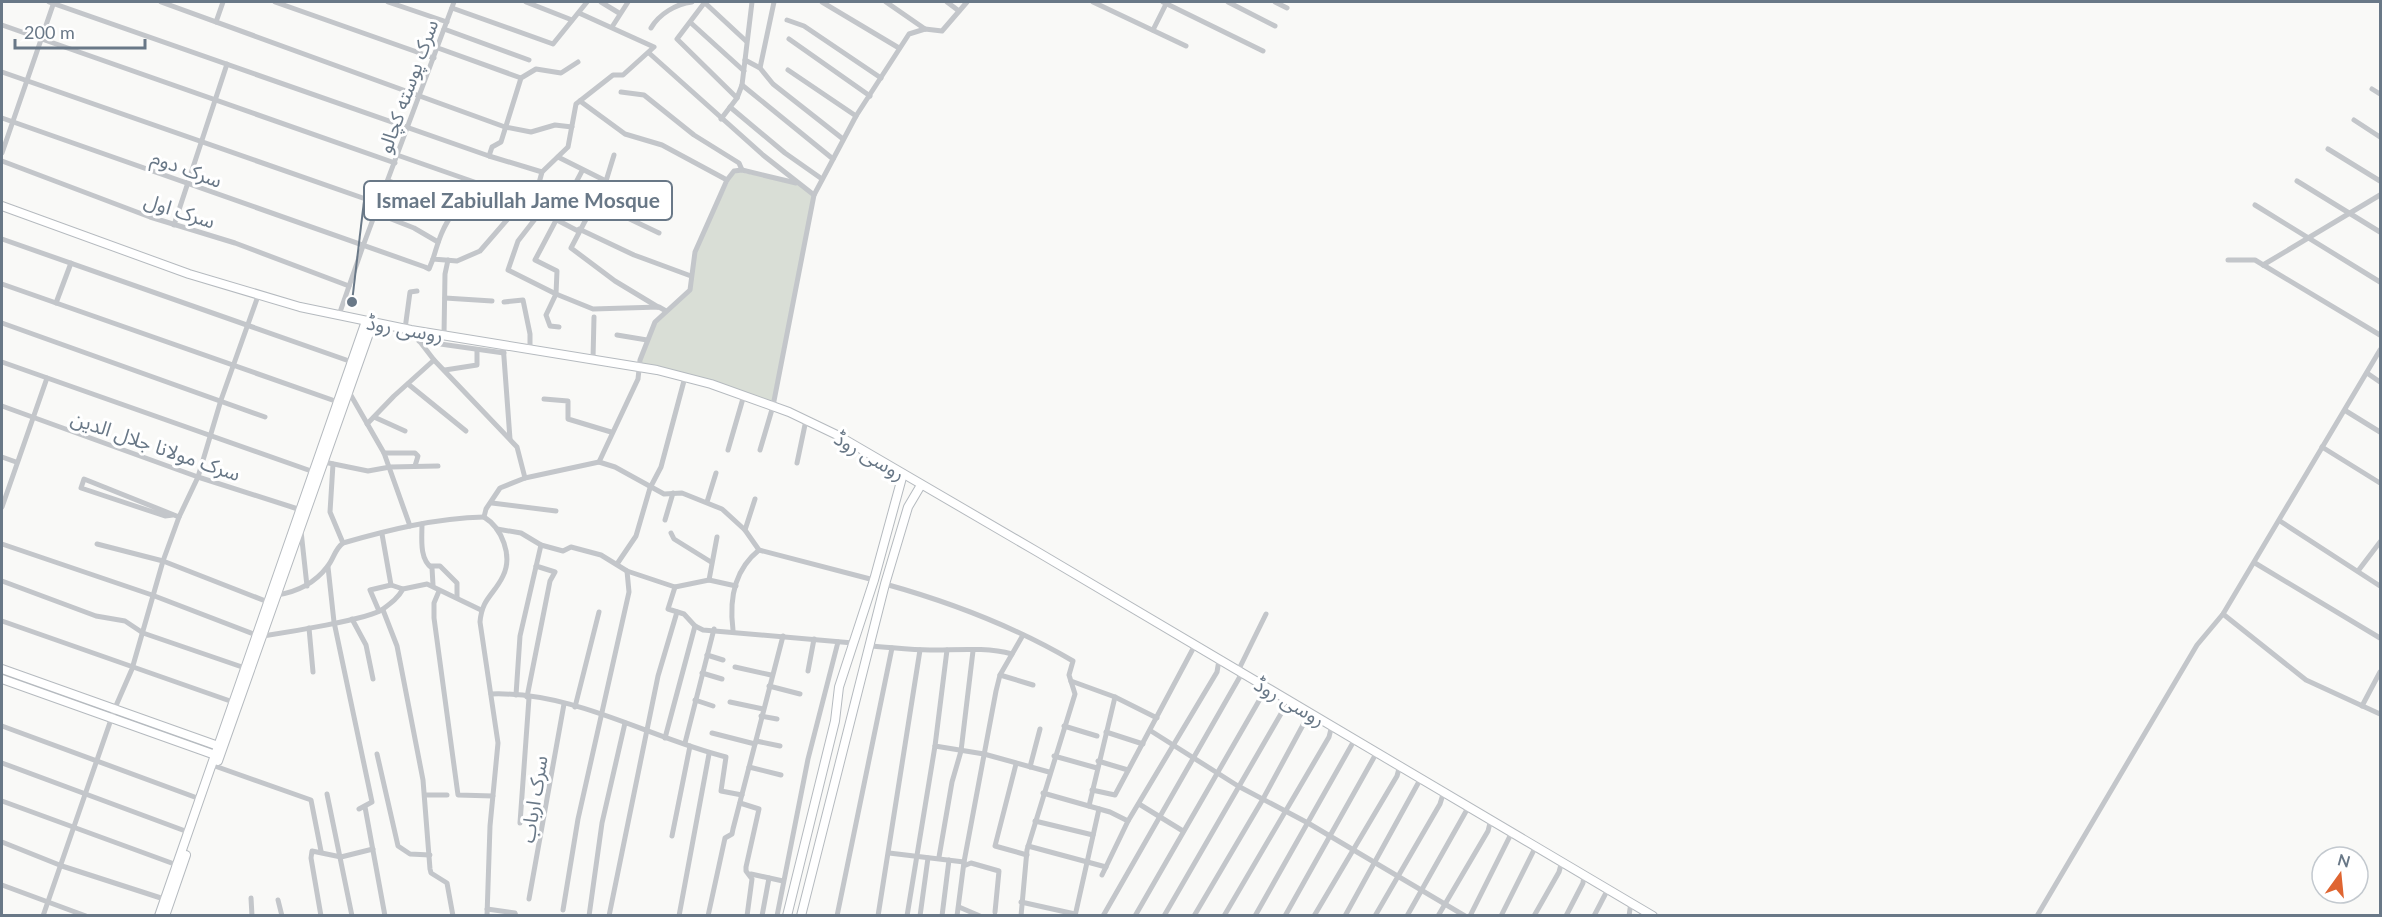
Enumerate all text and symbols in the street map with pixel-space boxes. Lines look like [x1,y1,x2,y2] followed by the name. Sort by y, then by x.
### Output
[15,12,146,50] scale bar
[372,16,444,157] street label: سرک پوسته کچالو
[24,21,75,43] text: 200 m
[147,144,226,196] street label: سرک دوم
[364,181,672,220] callout: Ismael Zabiullah Jame Mosque
[141,187,218,234] street label: سرک اول
[376,187,660,212] text: Ismael Zabiullah Jame Mosque
[365,309,445,348] street label: روسی روڈ
[68,405,244,486] street label: سرک مولانا جلال الدین
[830,425,910,486] street label: روسی روڈ
[1250,671,1330,732] street label: روسی روڈ
[514,754,553,845] street label: سرک ارباب
[2310,845,2370,905] north arrow
[2336,849,2352,871] text: N

